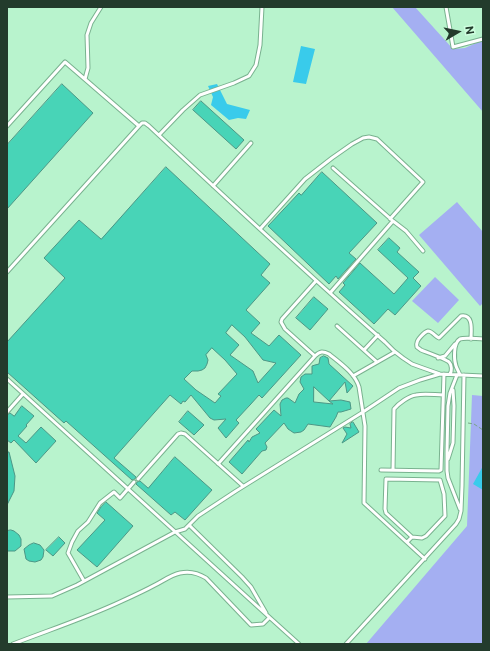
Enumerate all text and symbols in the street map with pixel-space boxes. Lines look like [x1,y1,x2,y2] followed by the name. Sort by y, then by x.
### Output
[438,12,478,52] north arrow
[463,25,477,35] text: N

